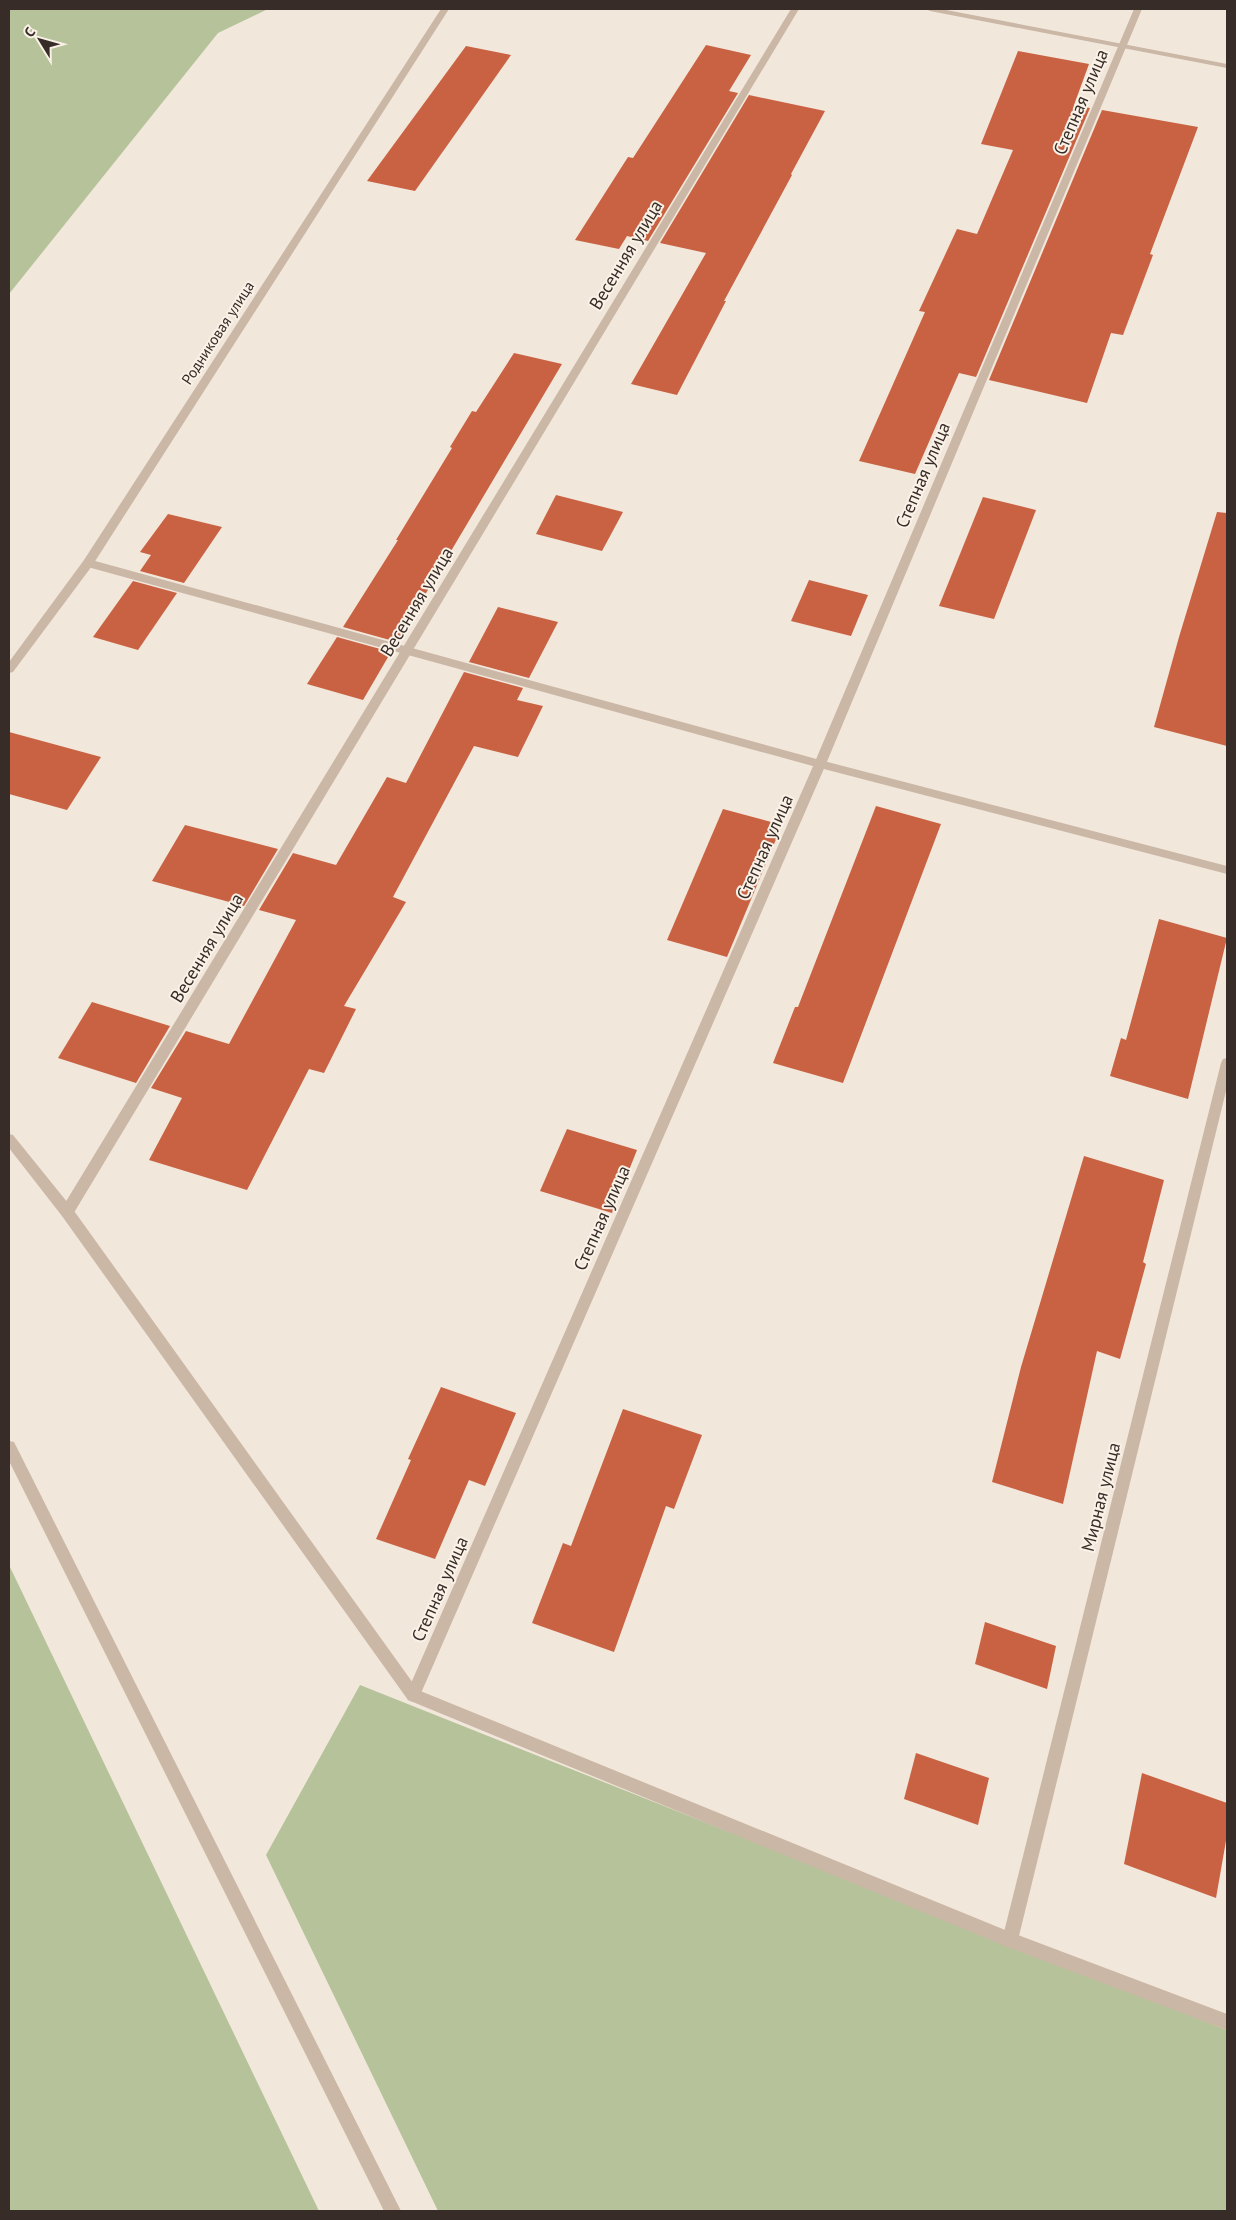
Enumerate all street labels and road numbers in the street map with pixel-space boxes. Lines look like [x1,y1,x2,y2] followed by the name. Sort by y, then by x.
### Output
[1048,45,1113,158] street label: Степная улица
[584,196,667,314] street label: Весенняя улица
[177,277,258,388] street label: Родниковая улица
[890,418,955,531] street label: Степная улица
[375,543,458,661] street label: Весенняя улица
[731,791,798,903] street label: Степная улица
[165,889,248,1007] street label: Весенняя улица
[568,1162,635,1274] street label: Степная улица
[1076,1440,1125,1554] street label: Мирная улица
[406,1533,473,1645] street label: Степная улица

